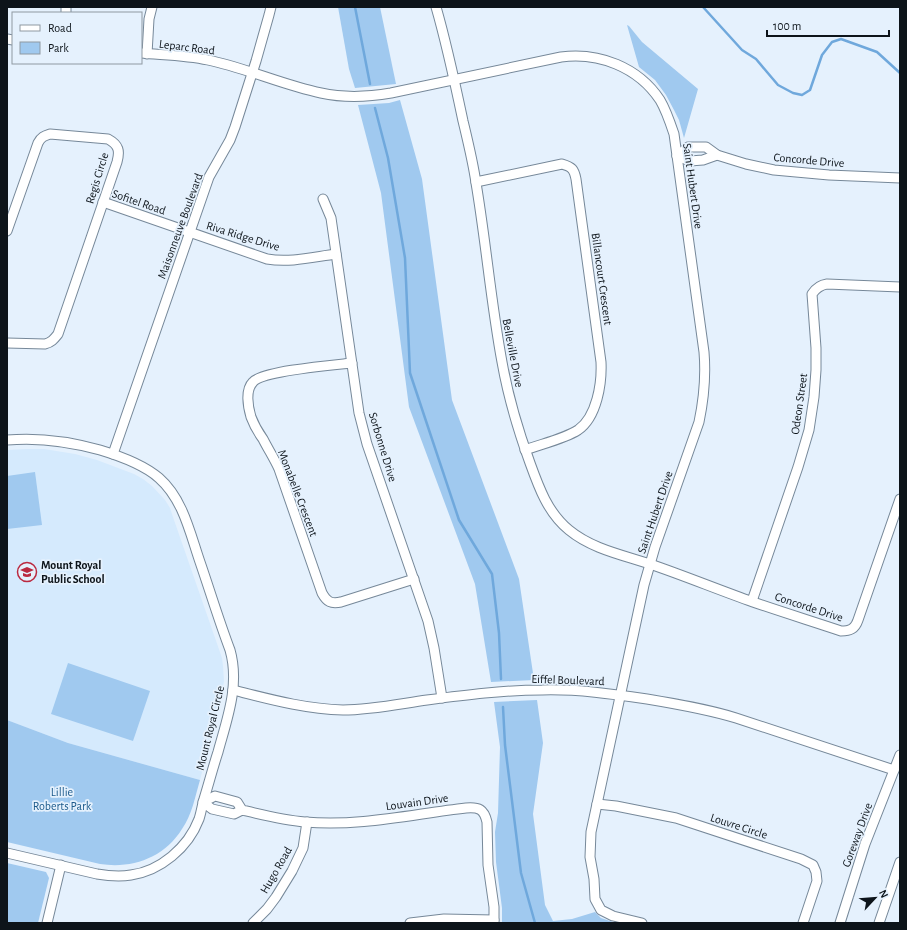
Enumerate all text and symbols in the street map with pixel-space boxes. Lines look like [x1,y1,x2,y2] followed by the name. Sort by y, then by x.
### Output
[12,12,142,64] legend
[767,12,889,38] scale bar
[773,20,801,32] text: 100 m
[48,22,72,34] text: Road
[158,38,216,56] street label: Leparc Road
[48,42,69,54] text: Park
[681,142,705,230] street label: Saint Hubert Drive
[84,151,110,205] street label: Regis Circle
[773,151,845,169] street label: Concorde Drive
[155,172,205,280] street label: Maisonneuve Boulevard
[111,187,167,217] street label: Sofitel Road
[205,219,281,253] street label: Riva Ridge Drive
[590,232,614,326] street label: Billancourt Crescent
[500,318,526,388] street label: Belleville Drive
[789,373,809,435] street label: Odeon Street
[367,411,399,483] street label: Sorbonne Drive
[276,448,320,538] street label: Monabelle Crescent
[635,469,675,555] street label: Saint Hubert Drive
[41,559,105,585] place label: Mount Royal Public School
[16,561,38,583] school or university icon: Mount Royal Public School
[773,590,845,624] street label: Concorde Drive
[531,673,605,687] street label: Eiffel Boulevard
[194,685,227,772] street label: Mount Royal Circle
[33,786,92,812] park label: Lillie Roberts Park
[385,792,449,812] street label: Louvain Drive
[840,801,875,869] street label: Goreway Drive
[709,811,769,841] street label: Louvre Circle
[258,845,294,895] street label: Hugo Road
[855,878,895,918] north arrow
[877,888,890,900] text: N

